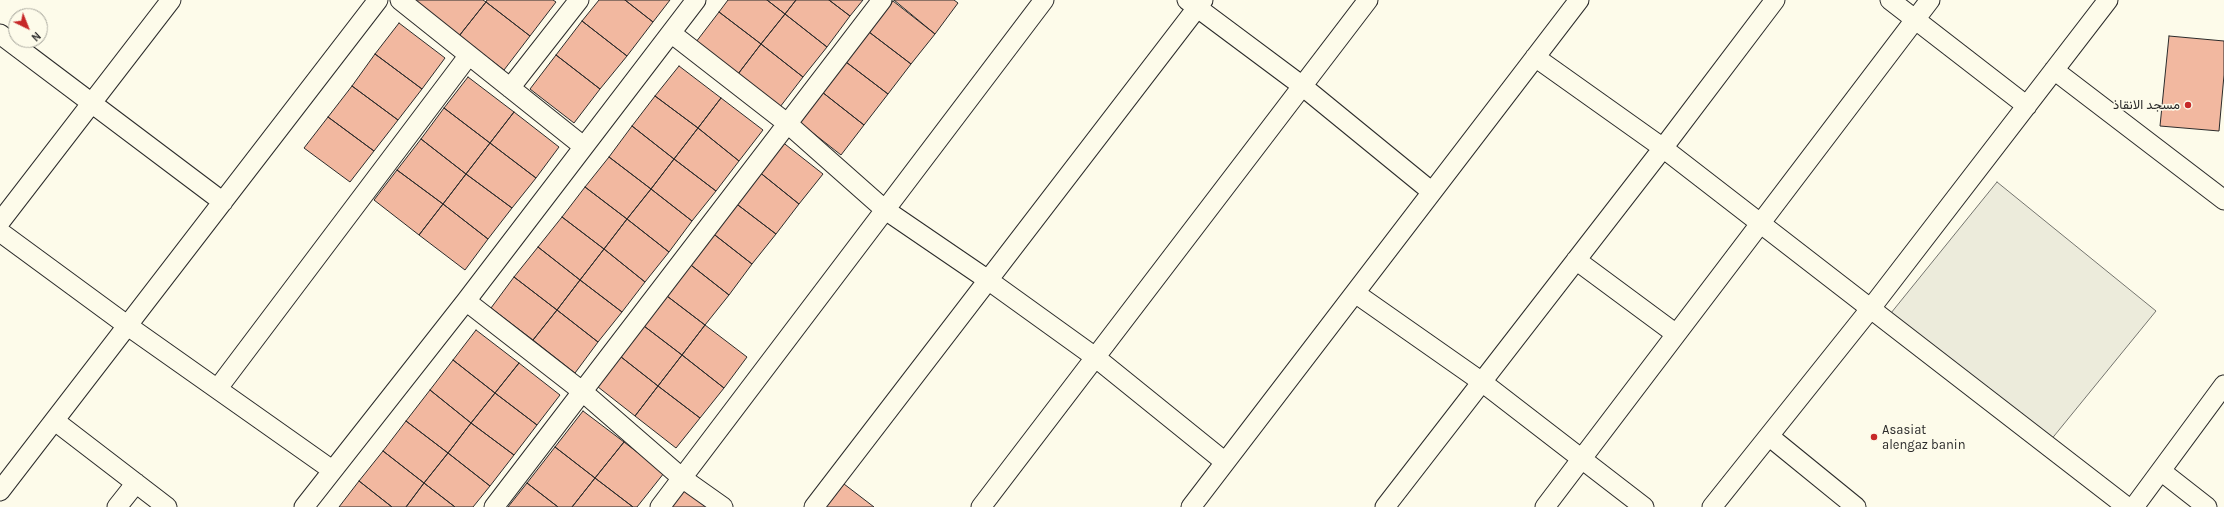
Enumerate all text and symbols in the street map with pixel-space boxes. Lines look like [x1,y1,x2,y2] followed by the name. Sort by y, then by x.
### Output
[8,8,48,48] north arrow
[29,29,43,44] text: N
[2113,97,2180,113] place label: مسجد الانقاذ
[2183,100,2193,110] marker: مسجد الانقاذ
[1882,422,1965,453] place label: Asasiat alengaz banin
[1869,432,1879,442] marker: Asasiat alengaz banin

